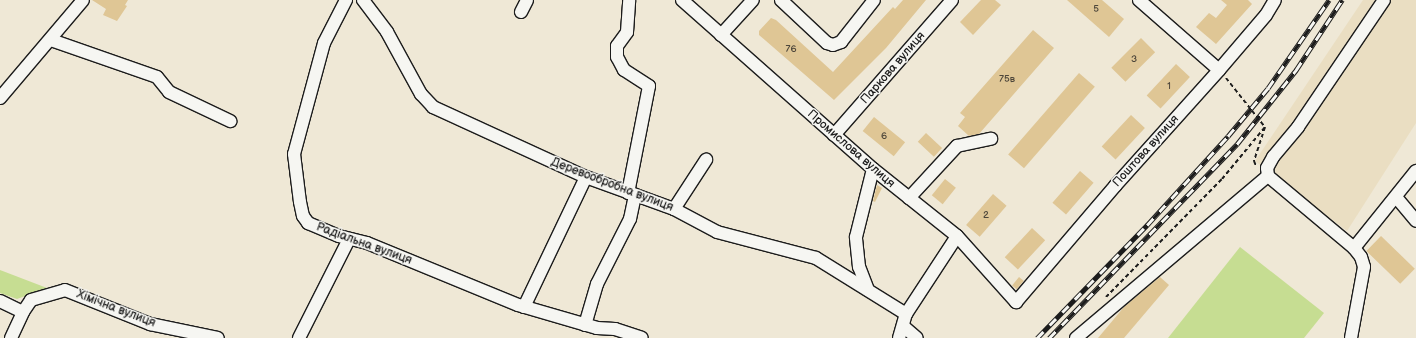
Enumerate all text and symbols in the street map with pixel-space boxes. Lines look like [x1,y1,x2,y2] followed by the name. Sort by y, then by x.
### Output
[1093,4,1099,16] house number: 5
[858,29,928,107] street label: Паркова вулиця
[785,44,797,56] house number: 76
[1131,54,1137,66] house number: 3
[999,74,1015,86] house number: 75в
[1167,81,1171,93] house number: 1
[804,107,898,191] street label: Промислова вулиця
[1110,112,1182,190] street label: Поштова вулиця
[881,131,887,143] house number: 6
[549,155,675,215] street label: Деревообробна вулиця
[983,210,989,222] house number: 2
[314,220,414,268] street label: Радіальна вулиця
[74,287,158,331] street label: Хімічна вулиця

